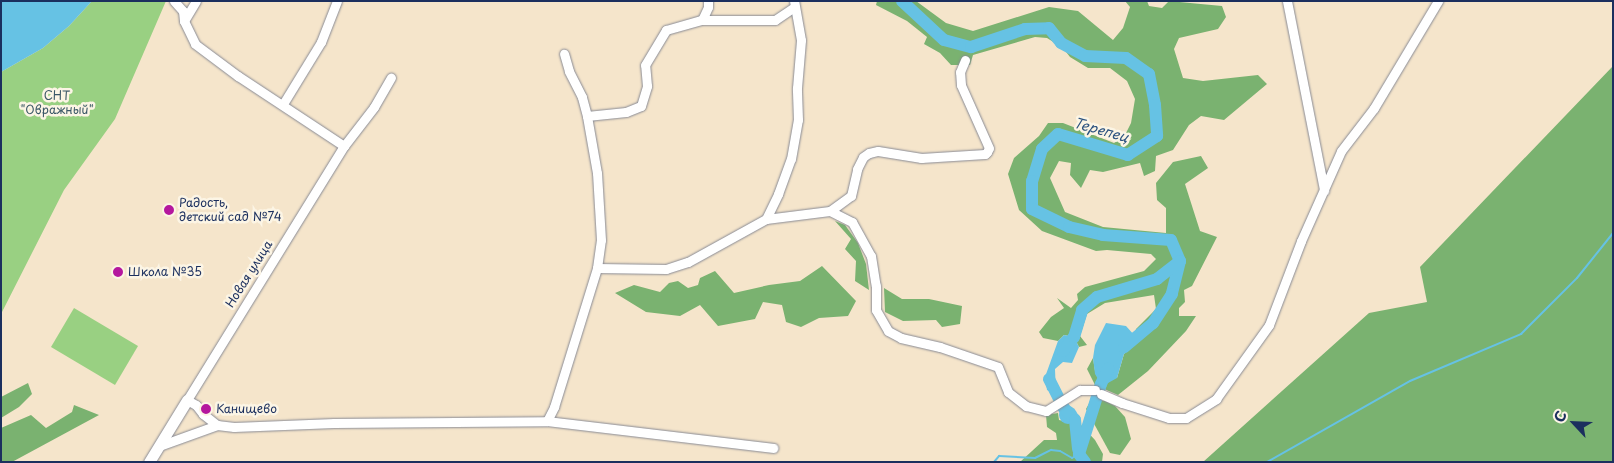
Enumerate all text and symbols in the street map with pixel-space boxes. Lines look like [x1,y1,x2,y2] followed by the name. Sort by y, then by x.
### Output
[20,89,94,117] park label: СНТ "Овражный"
[1072,114,1130,146] water label: Терепец
[179,196,283,224] place label: Радость, детский сад №74
[163,204,175,216] marker: Радость, детский сад №74
[223,238,275,310] street label: Новая улица
[128,265,202,279] place label: Школа №35
[112,266,124,278] marker: Школа №35
[1549,398,1599,448] north arrow
[216,402,277,416] place label: Канищево
[200,403,212,415] marker: Канищево
[1548,407,1572,426] text: С

